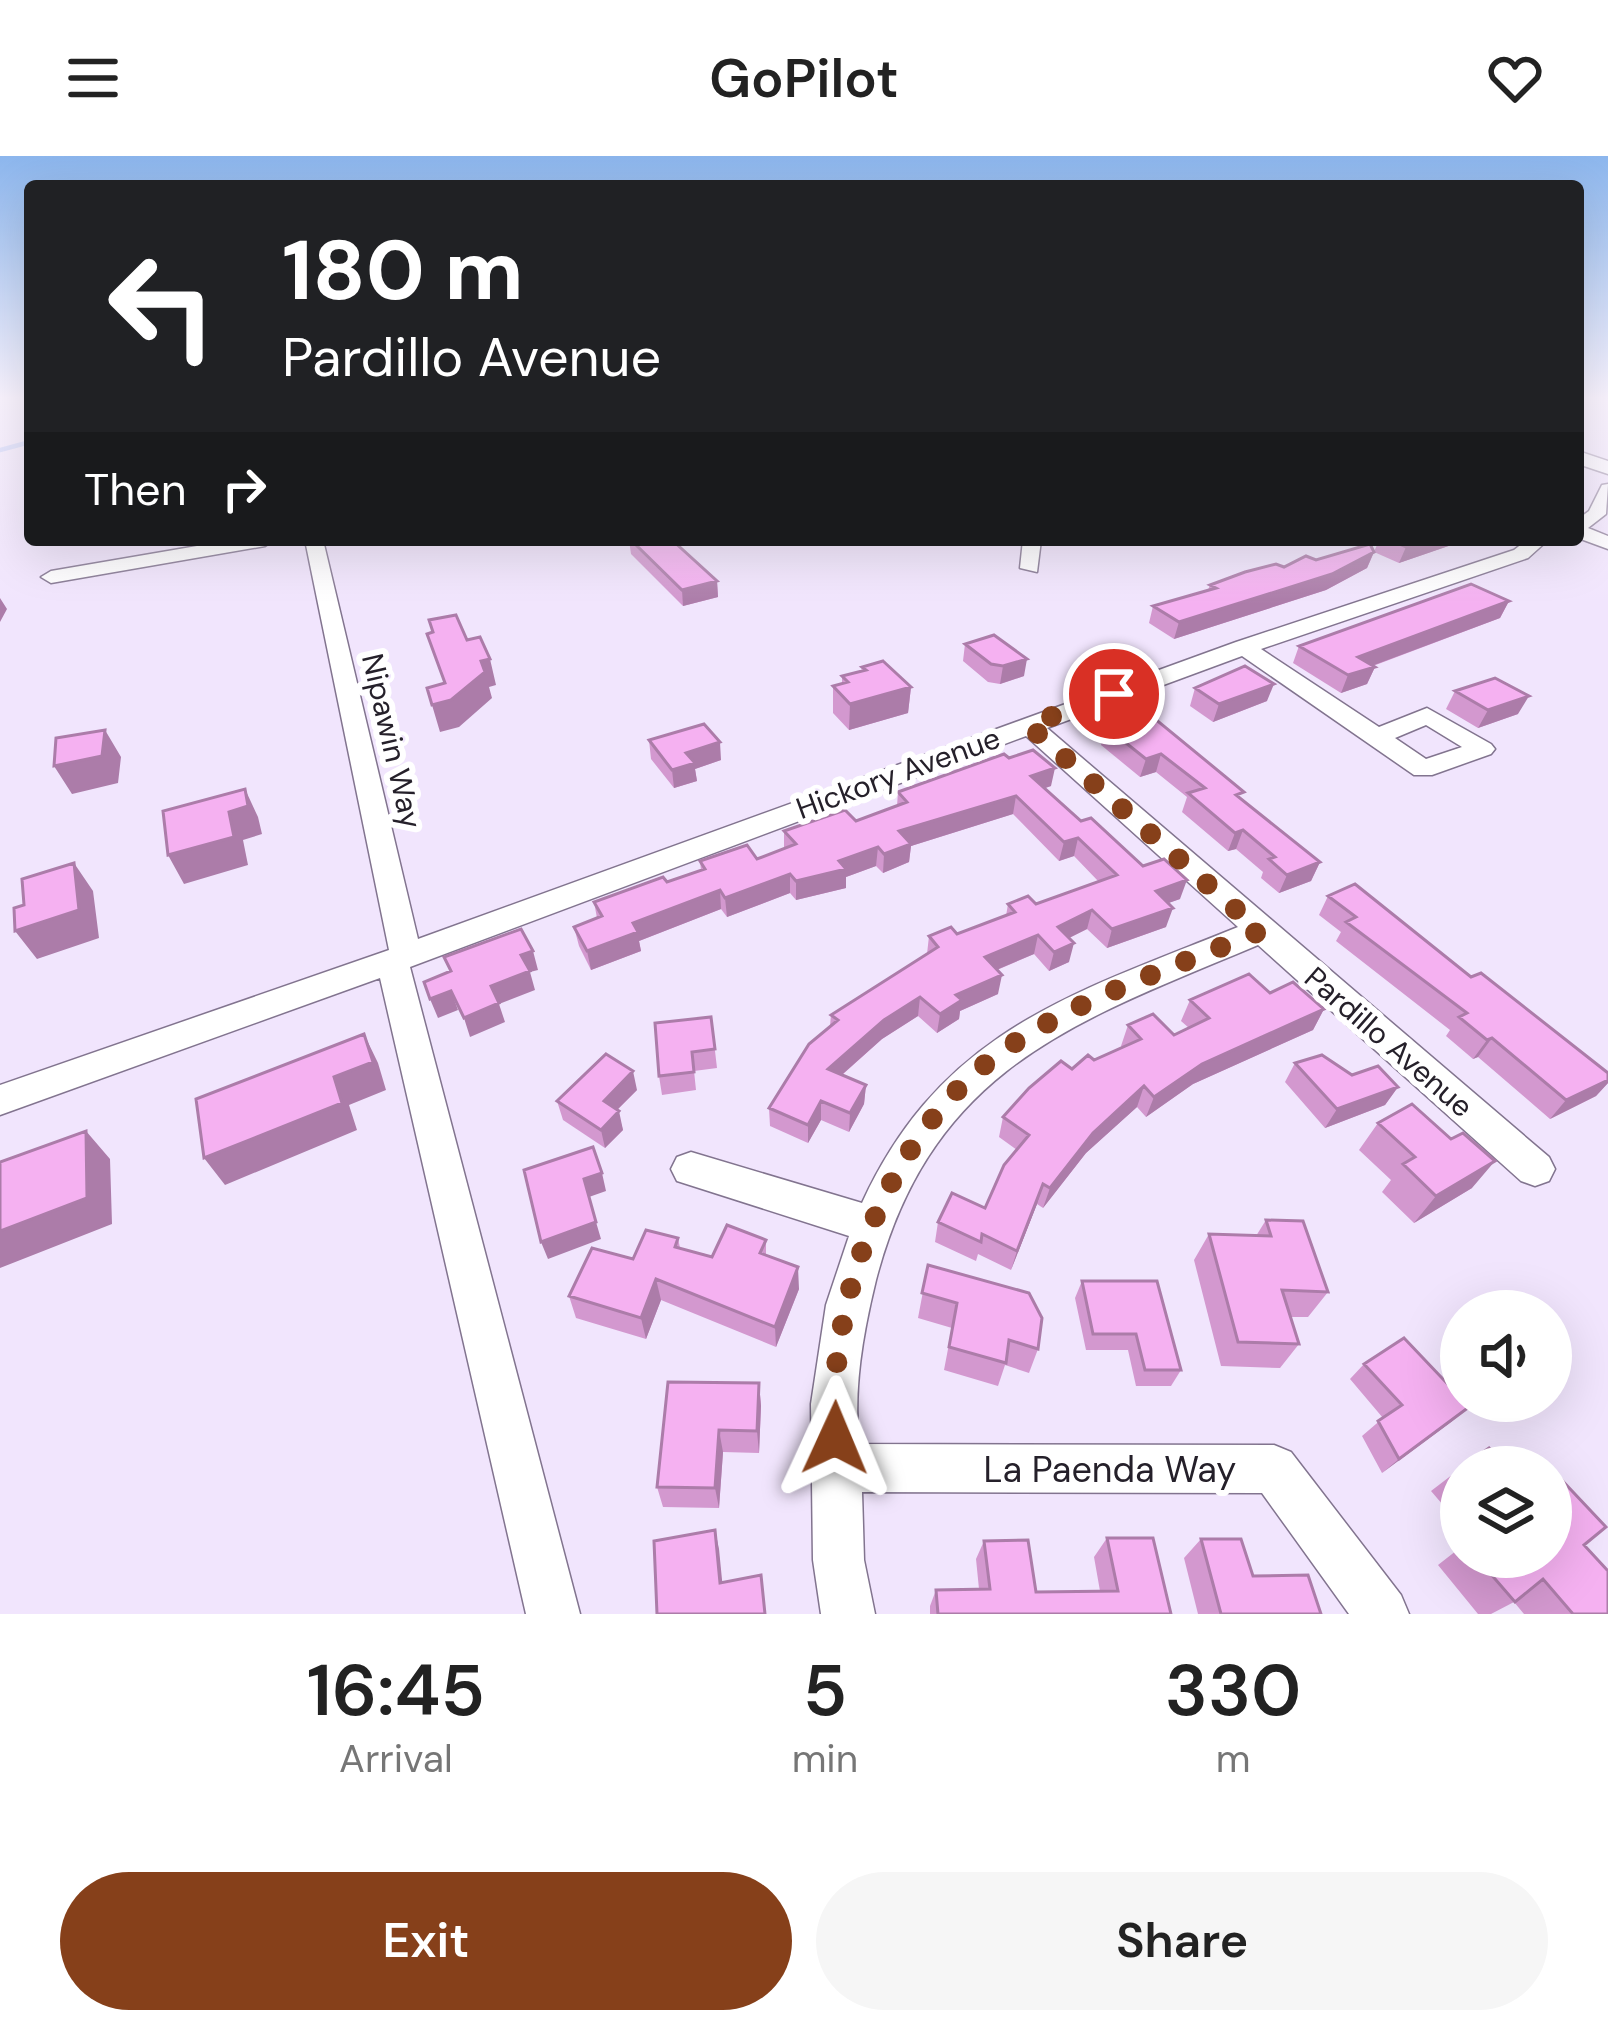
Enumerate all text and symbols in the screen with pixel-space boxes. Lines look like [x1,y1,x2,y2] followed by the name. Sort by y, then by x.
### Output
[709,43,899,114] text: GoPilot
[60,45,126,111] icon: menu
[1482,45,1548,111] icon: heart
[282,216,524,325] text: 180 m
[84,228,240,384] icon: left
[282,322,661,393] text: Pardillo Avenue
[211,456,277,522] icon: right
[84,460,187,519] text: Then
[1063,643,1165,745] pin
[353,650,431,832] street label: Nipawin Way
[1081,661,1147,727] icon: arrive
[791,718,1005,828] street label: Hickory Avenue
[1297,958,1481,1126] street label: Pardillo Avenue
[1440,1290,1572,1578] map controls
[1440,1290,1572,1422] button: sound
[772,1375,898,1501] position arrow
[984,1446,1236,1493] street label: La Paenda Way
[1440,1446,1572,1578] button: layers
[307,1644,485,1737] text: 16:45
[803,1644,847,1737] text: 5
[1165,1644,1301,1737] text: 330
[339,1733,453,1784] text: Arrival
[792,1733,858,1784] text: min
[1216,1733,1250,1784] text: m
[60,1872,792,2010] button: Exit
[816,1872,1548,2010] button: Share

